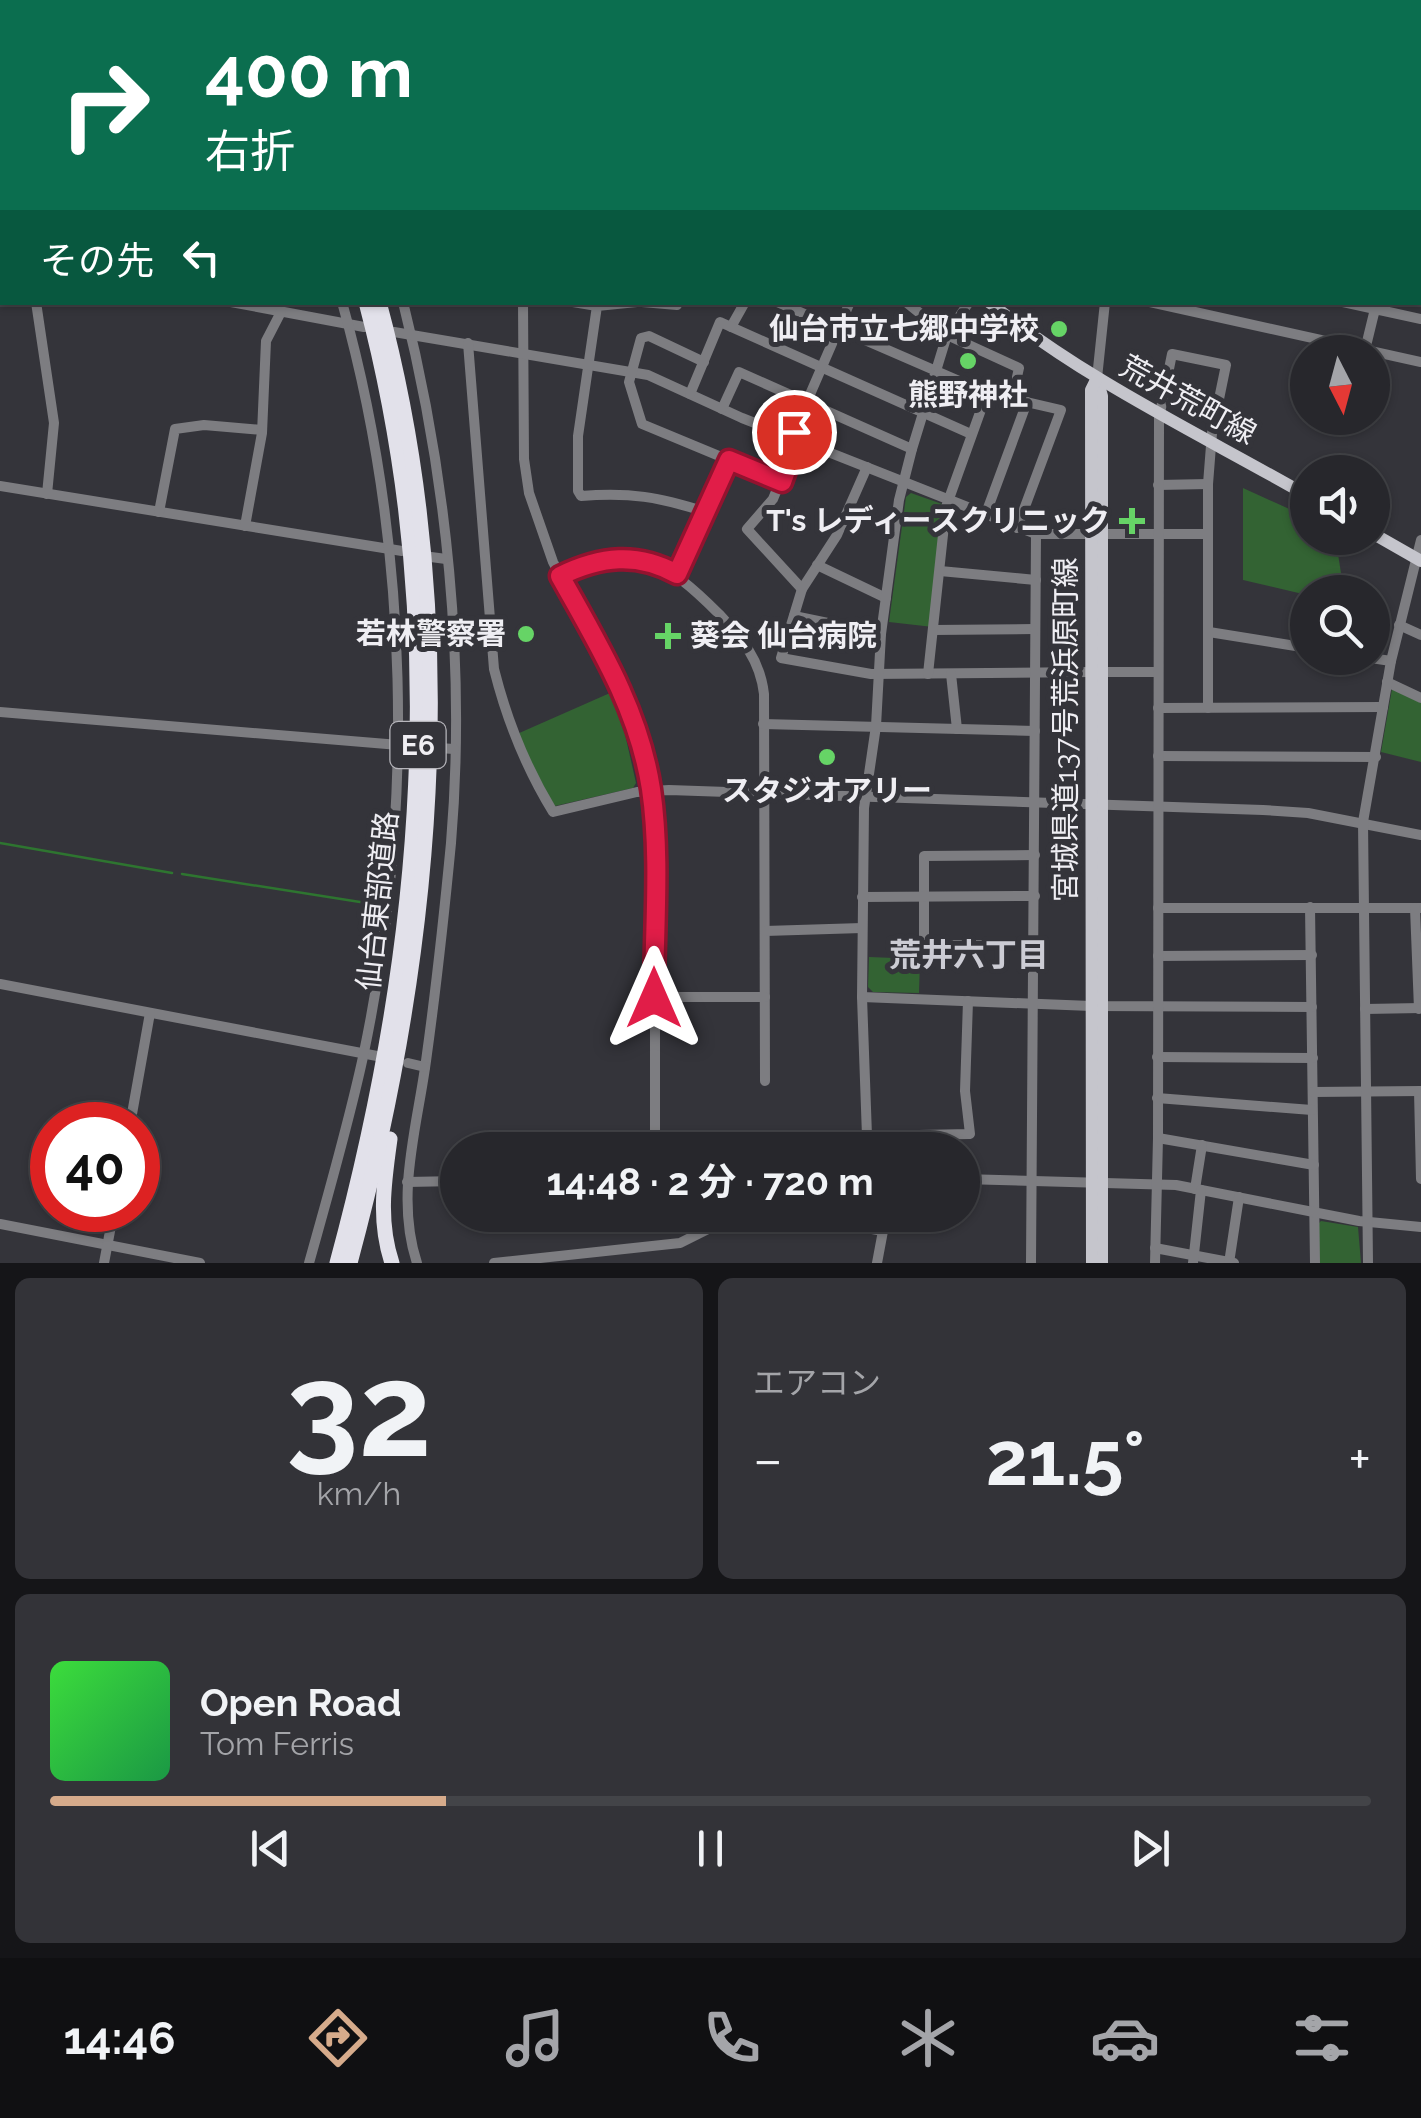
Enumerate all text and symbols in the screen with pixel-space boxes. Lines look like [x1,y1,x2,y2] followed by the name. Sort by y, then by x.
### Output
[205,31,413,113] text: 400 m
[40,40,170,170] icon: right
[205,125,295,178] text: 右折
[174,230,229,285] icon: left
[40,238,154,283] text: その先
[769,311,1039,346] place label: 仙台市立七郷中学校
[1048,318,1070,340] marker: 仙台市立七郷中学校
[1290,335,1390,435] north arrow
[1290,335,1390,675] map controls
[1114,348,1262,451] street label: 荒井荒町線
[957,350,979,372] marker: 熊野神社
[908,377,1028,412] place label: 熊野神社
[752,390,837,475] pin
[767,405,822,460] icon: arrive
[1290,455,1390,555] button: sound
[766,503,1110,538] place label: T's レディースクリニック
[1119,508,1145,534] marker: T's レディースクリニック
[1048,558,1083,902] street label: 宮城県道137号荒浜原町線
[1290,575,1390,675] button: search
[356,616,506,651] place label: 若林警察署
[690,618,877,653] place label: 葵会 仙台病院
[515,623,537,645] marker: 若林警察署
[655,623,681,649] marker: 葵会 仙台病院
[390,722,446,768] road number: E6
[816,746,838,768] marker: スタジオアリー
[722,773,932,808] place label: スタジオアリー
[351,810,404,992] street label: 仙台東部道路
[889,936,1049,973] district label: 荒井六丁目
[602,946,706,1050] position arrow
[30,1102,160,1232] speed limit sign: 40
[546,1159,874,1204] text: 14:48 · 2 分 · 720 m
[286,1334,432,1486] text: 32
[753,1364,881,1401] text: エアコン
[986,1414,1145,1503] text: 21.5°
[753,1427,783,1492] text: −
[1348,1427,1371,1492] text: +
[317,1475,401,1512] text: km/h
[200,1680,401,1725] text: Open Road
[200,1725,354,1762] text: Tom Ferris
[243,1821,298,1876] icon: previous
[683,1821,738,1876] icon: pause
[1123,1821,1178,1876] icon: next
[303,2003,373,2073] icon: directions
[500,2003,570,2073] icon: music
[697,2003,767,2073] icon: phone
[893,2003,963,2073] icon: climate
[1090,2003,1160,2073] icon: car
[1287,2003,1357,2073] icon: filters
[63,2012,176,2065] text: 14:46

